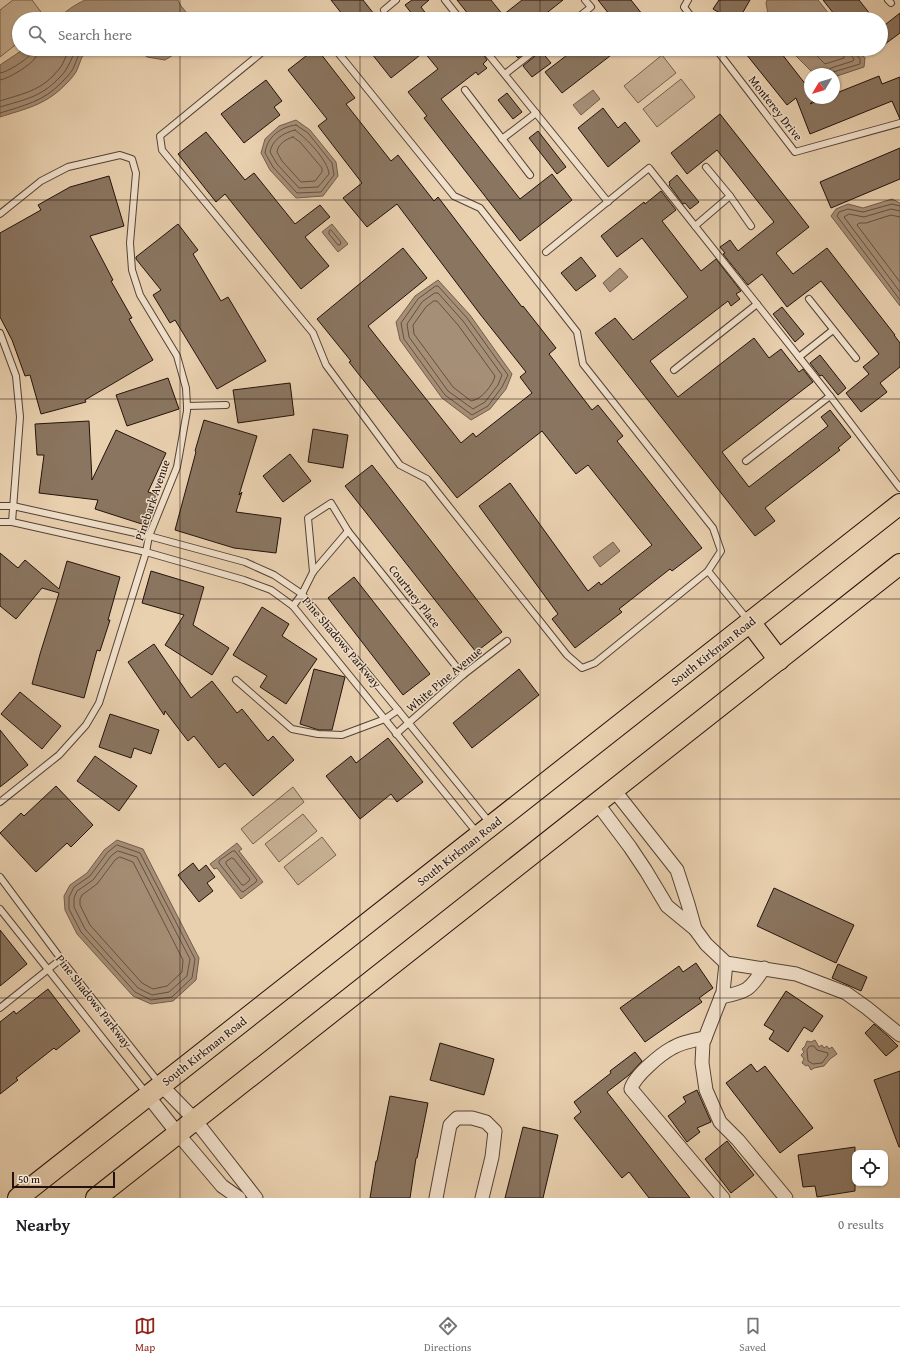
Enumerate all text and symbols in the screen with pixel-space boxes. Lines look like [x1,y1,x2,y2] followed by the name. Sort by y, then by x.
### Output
[12,12,888,56] search box
[26,23,48,45] icon: search
[58,24,132,45] text: Search here
[804,68,840,104] north arrow
[745,72,807,144] street label: Monterey Drive
[130,457,174,543] street label: Pinebark Avenue
[385,561,445,631] street label: Courtney Place
[299,593,385,691] street label: Pine Shadows Parkway
[667,612,760,690] street label: South Kirkman Road
[402,642,486,716] street label: White Pine Avenue
[413,812,506,890] street label: South Kirkman Road
[52,951,136,1051] street label: Pine Shadows Parkway
[158,1012,251,1090] street label: South Kirkman Road
[852,1150,888,1186] map controls
[852,1150,888,1186] button: locate
[12,1170,115,1189] scale bar
[18,1171,40,1187] text: 50 m
[16,1212,70,1237] text: Nearby
[838,1215,884,1234] text: 0 results
[134,1315,156,1355] tab: Map
[424,1315,471,1355] tab: Directions
[739,1315,766,1355] tab: Saved

